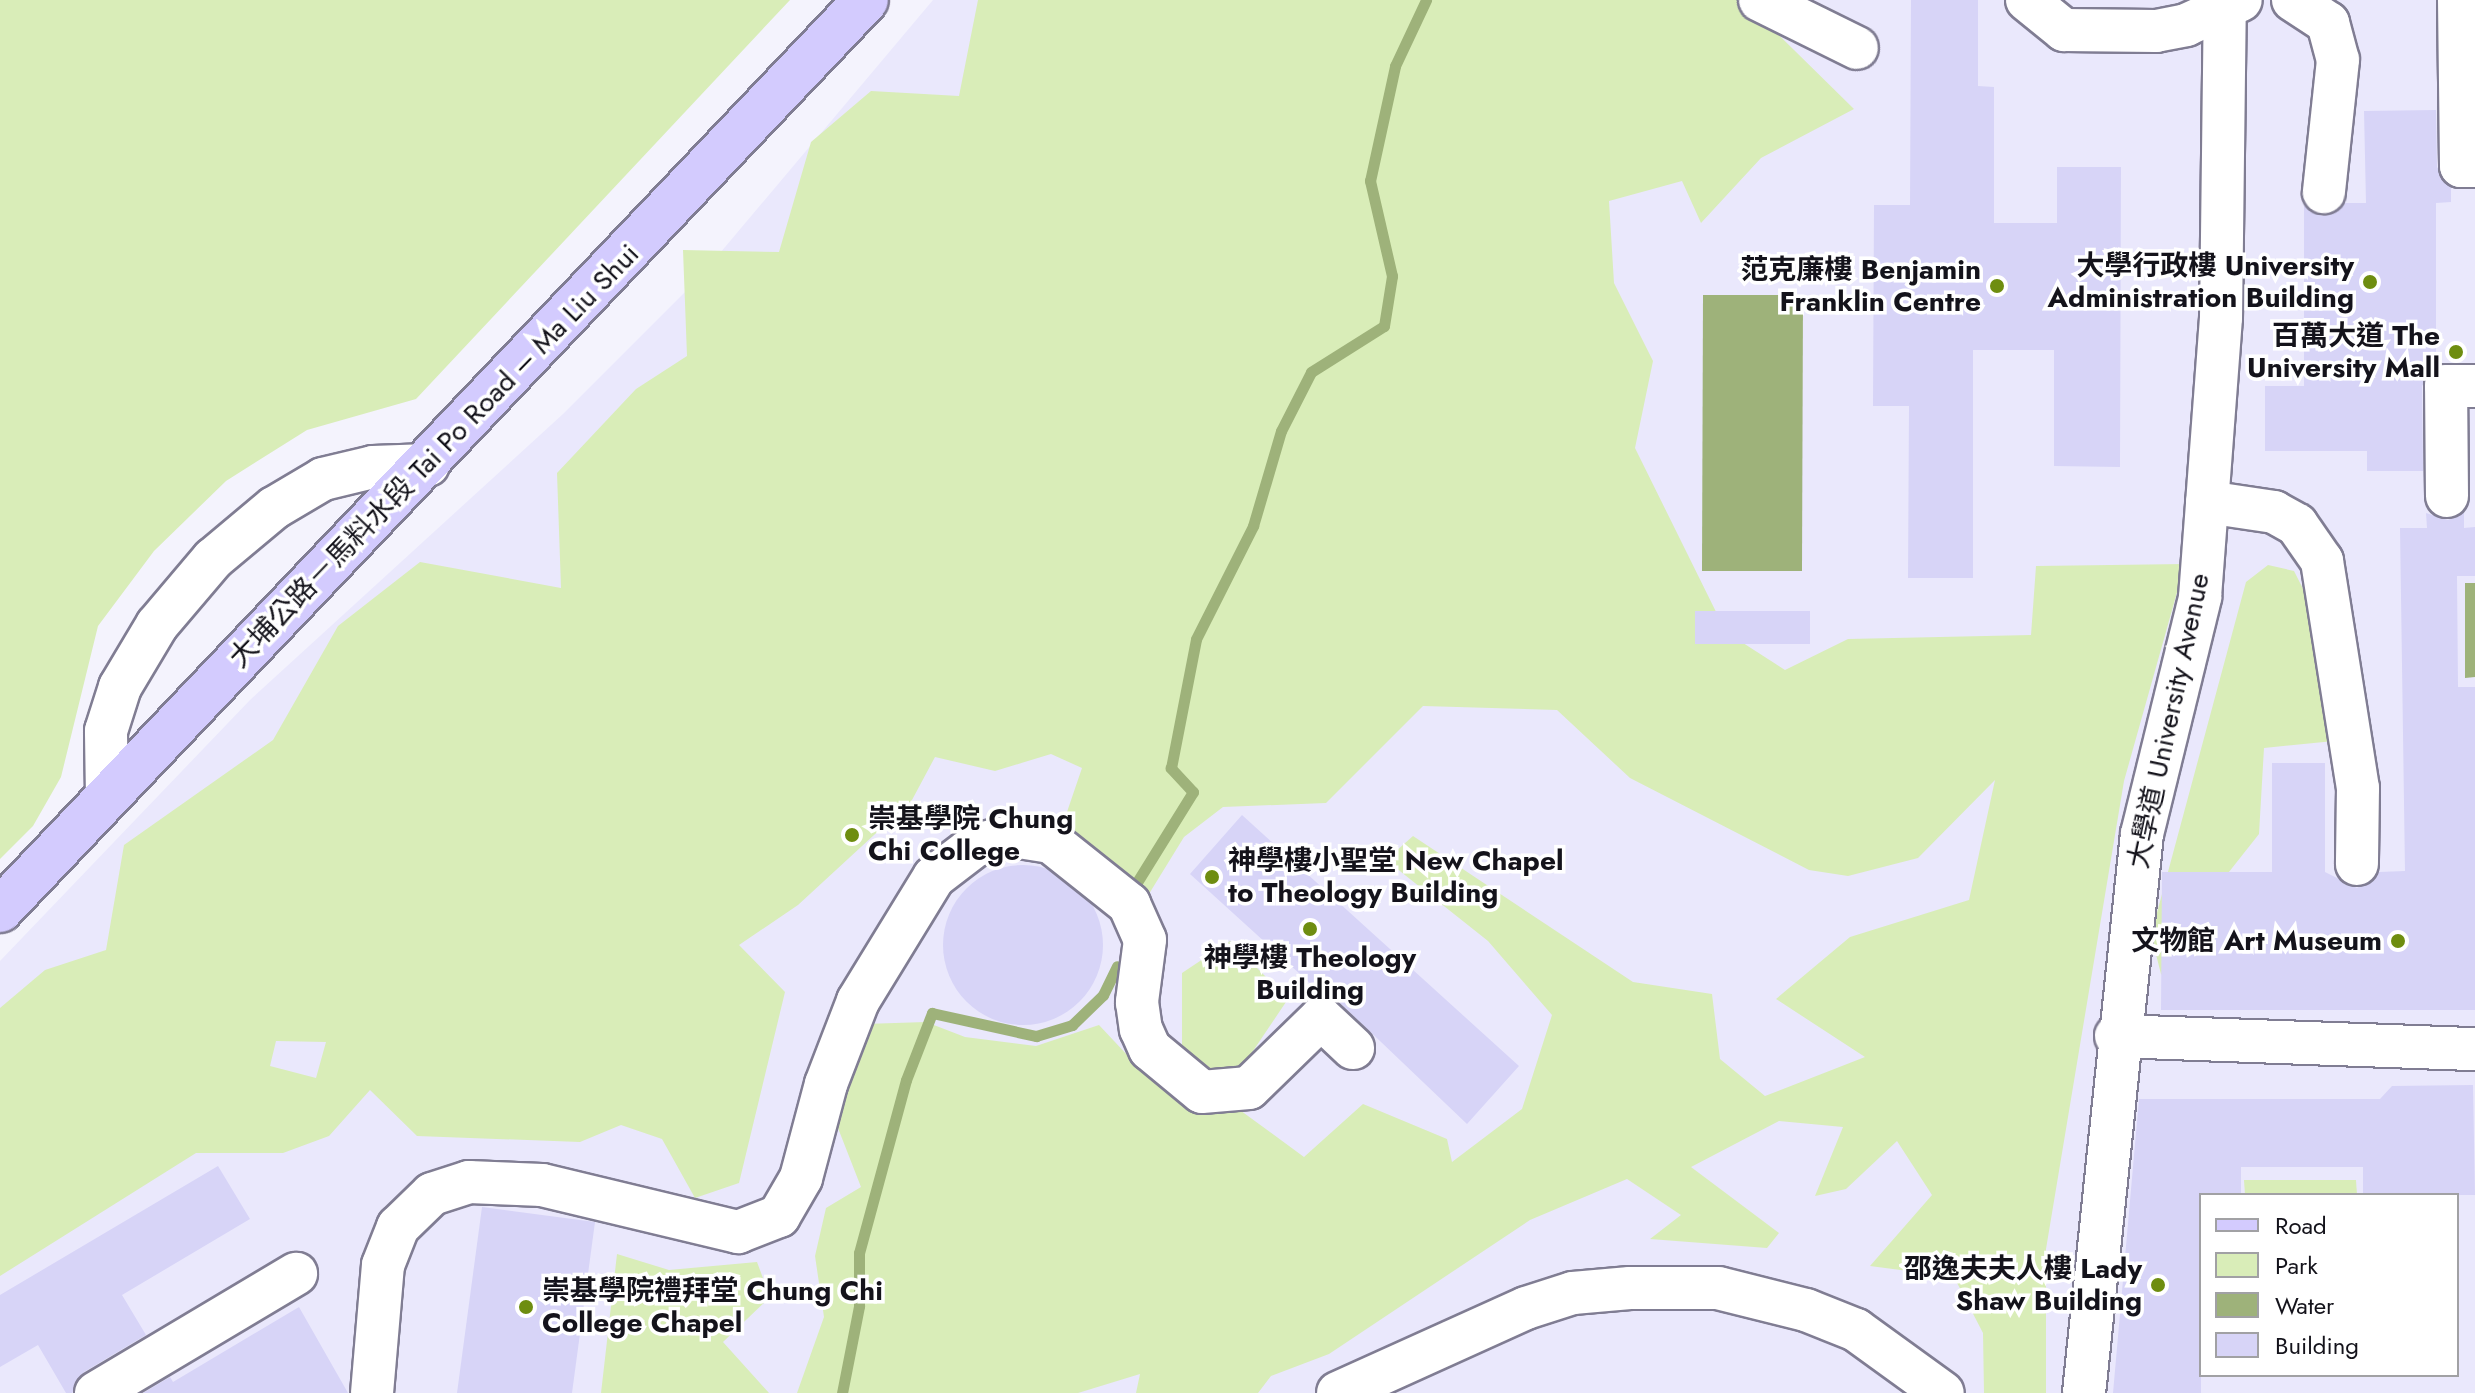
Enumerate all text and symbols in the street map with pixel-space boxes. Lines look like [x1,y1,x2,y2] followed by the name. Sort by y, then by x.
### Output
[222,237,646,675] street label: 大埔公路－馬料水段 Tai Po Road – Ma Liu Shui
[2048,249,2354,315] place label: 大學行政樓 University Administration Building
[1740,253,1981,319] place label: 范克廉樓 Benjamin Franklin Centre
[2361,273,2379,291] marker: 大學行政樓 University Administration Building
[1988,277,2006,295] marker: 范克廉樓 Benjamin Franklin Centre
[2247,319,2440,385] place label: 百萬大道 The University Mall
[2447,343,2465,361] marker: 百萬大道 The University Mall
[2121,570,2217,872] street label: 大學道 University Avenue
[868,802,1073,868] place label: 崇基學院 Chung Chi College
[843,826,861,844] marker: 崇基學院 Chung Chi College
[1228,844,1563,910] place label: 神學樓小聖堂 New Chapel to Theology Building
[1203,868,1221,886] marker: 神學樓小聖堂 New Chapel to Theology Building
[1301,920,1319,938] marker: 神學樓 Theology Building
[2131,924,2382,958] place label: 文物館 Art Museum
[2389,932,2407,950] marker: 文物館 Art Museum
[1204,941,1416,1007] place label: 神學樓 Theology Building
[2199,1193,2459,1377] legend
[2275,1208,2327,1243] text: Road
[2275,1248,2318,1283] text: Park
[1904,1252,2142,1318] place label: 邵逸夫夫人樓 Lady Shaw Building
[542,1274,883,1340] place label: 崇基學院禮拜堂 Chung Chi College Chapel
[2149,1276,2167,1294] marker: 邵逸夫夫人樓 Lady Shaw Building
[2275,1288,2334,1323] text: Water
[517,1298,535,1316] marker: 崇基學院禮拜堂 Chung Chi College Chapel
[2275,1328,2359,1363] text: Building

